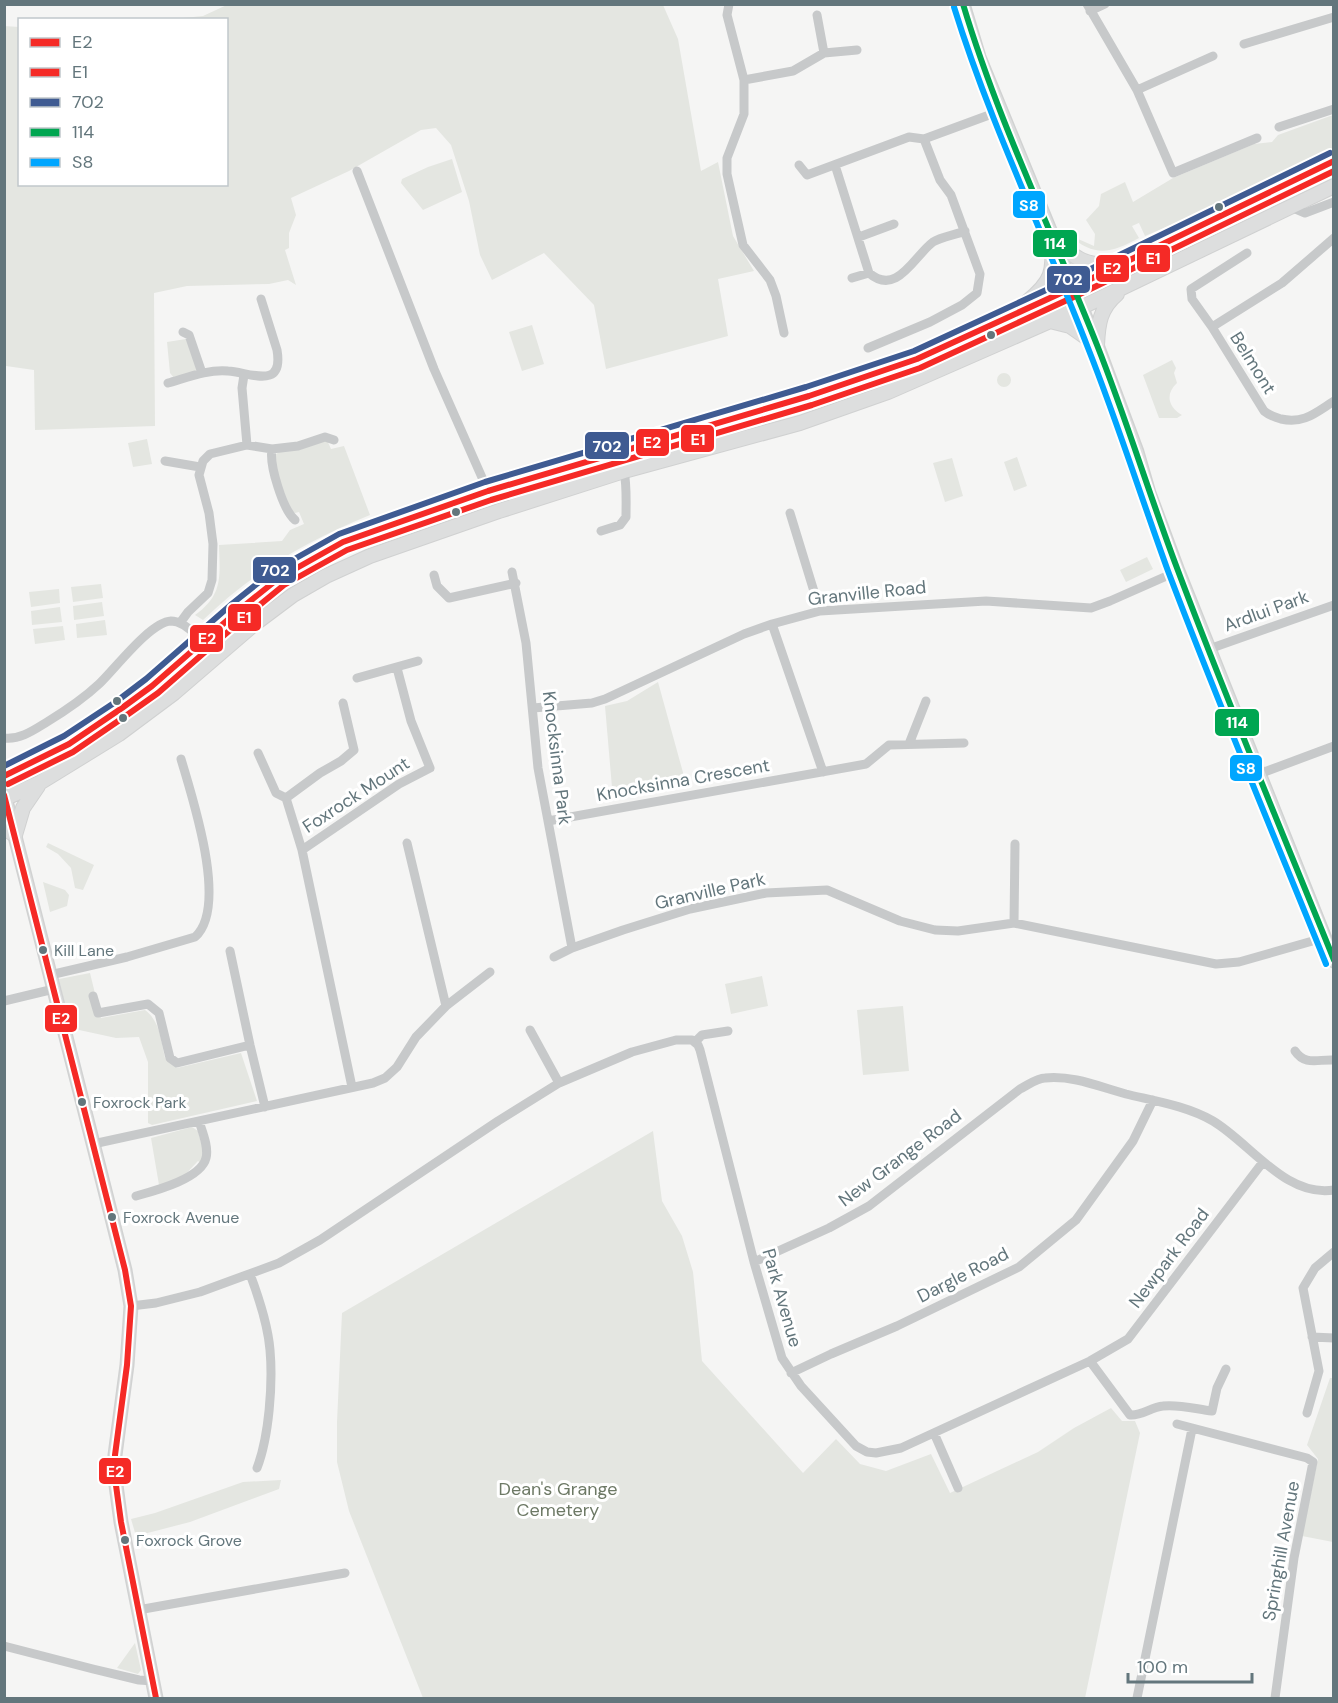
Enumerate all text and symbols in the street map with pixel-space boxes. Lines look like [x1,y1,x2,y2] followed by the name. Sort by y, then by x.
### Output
[18,18,228,186] legend
[72,30,93,54] text: E2
[72,60,88,84] text: E1
[72,90,104,114] text: 702
[72,120,94,144] text: 114
[72,150,93,174] text: S8
[1012,190,1046,219] line badge: S8
[1019,195,1039,216] text: S8
[1213,201,1225,213] unlabelled marker
[1032,229,1078,258] line badge: 114
[1044,233,1066,254] text: 114
[1136,244,1171,273] line badge: E1
[1145,248,1161,269] text: E1
[1095,254,1130,283] line badge: E2
[1103,258,1121,279] text: E2
[1046,265,1091,294] line badge: 702
[1054,269,1082,290] text: 702
[1224,327,1282,399] street label: Belmont
[985,329,997,341] unlabelled marker
[680,424,715,453] line badge: E1
[635,428,670,457] line badge: E2
[690,429,706,450] text: E1
[584,431,630,460] line badge: 702
[643,432,661,453] text: E2
[593,436,621,457] text: 702
[450,506,462,518] unlabelled marker
[252,556,297,584] line badge: 702
[261,560,289,581] text: 702
[807,575,927,611] street label: Granville Road
[1220,585,1312,637] street label: Ardlui Park
[227,603,262,632] line badge: E1
[236,607,252,628] text: E1
[189,624,224,653] line badge: E2
[198,628,216,649] text: E2
[537,690,577,826] street label: Knocksinna Park
[111,695,123,707] unlabelled marker
[1214,708,1260,737] line badge: 114
[117,712,129,724] unlabelled marker
[1226,712,1248,733] text: 114
[298,751,414,839] street label: Foxrock Mount
[595,753,771,807] street label: Knocksinna Crescent
[1229,754,1263,782] line badge: S8
[1236,758,1256,779] text: S8
[652,867,768,915] street label: Granville Park
[54,940,114,961] place label: Kill Lane
[37,944,49,956] marker: Kill Lane
[44,1004,78,1033] line badge: E2
[52,1008,70,1029] text: E2
[93,1092,187,1113] place label: Foxrock Park
[76,1096,88,1108] marker: Foxrock Park
[834,1104,966,1212] street label: New Grange Road
[1123,1203,1215,1313] street label: Newpark Road
[123,1207,239,1228] place label: Foxrock Avenue
[106,1211,118,1223] marker: Foxrock Avenue
[913,1242,1013,1308] street label: Dargle Road
[756,1246,808,1350] street label: Park Avenue
[98,1457,132,1485] line badge: E2
[106,1461,124,1482] text: E2
[499,1477,617,1522] park label: Dean's Grange Cemetery
[1257,1479,1305,1623] street label: Springhill Avenue
[136,1530,242,1551] place label: Foxrock Grove
[119,1534,131,1546] marker: Foxrock Grove
[1128,1646,1252,1684] scale bar
[1137,1655,1188,1679] text: 100 m

